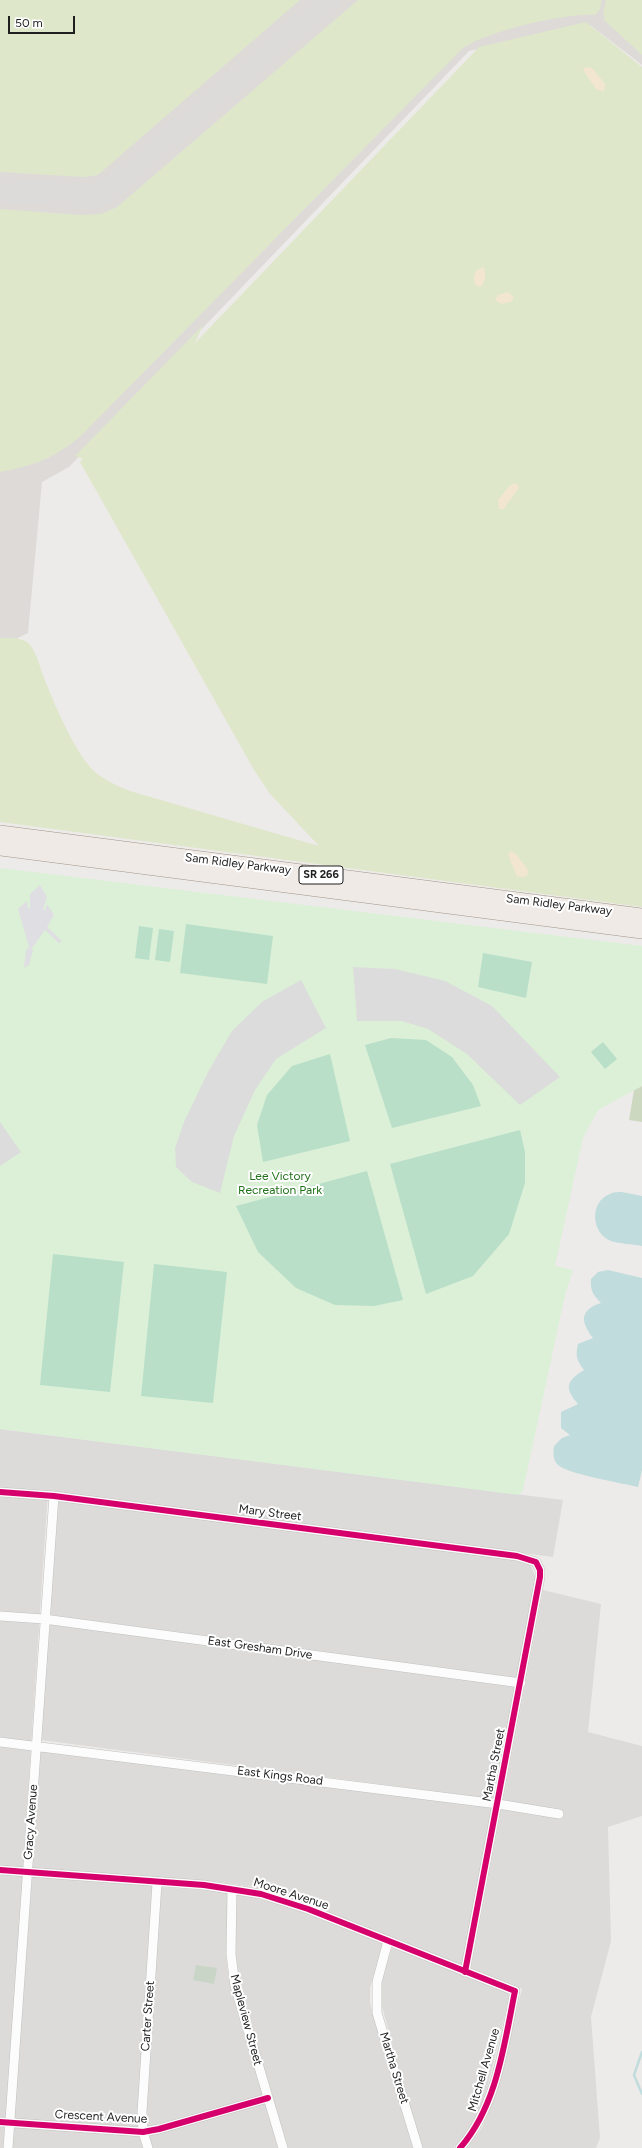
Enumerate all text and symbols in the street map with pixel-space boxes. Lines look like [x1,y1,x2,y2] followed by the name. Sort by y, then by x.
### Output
[10,8,77,34] scale bar
[15,16,43,30] text: 50 m
[184,850,292,878] street label: Sam Ridley Parkway
[299,866,343,884] road number: SR 266
[505,891,613,919] street label: Sam Ridley Parkway
[238,1169,322,1197] park label: Lee Victory Recreation Park
[238,1502,302,1524] street label: Mary Street
[207,1634,313,1662] street label: East Gresham Drive
[480,1727,508,1803] street label: Martha Street
[236,1764,324,1788] street label: East Kings Road
[21,1784,41,1860] street label: Gracy Avenue
[252,1875,330,1913] street label: Moore Avenue
[227,1973,265,2067] street label: Mapleview Street
[138,1980,158,2052] street label: Carter Street
[465,2027,503,2113] street label: Mitchell Avenue
[376,2030,412,2106] street label: Martha Street
[54,2107,148,2127] street label: Crescent Avenue

